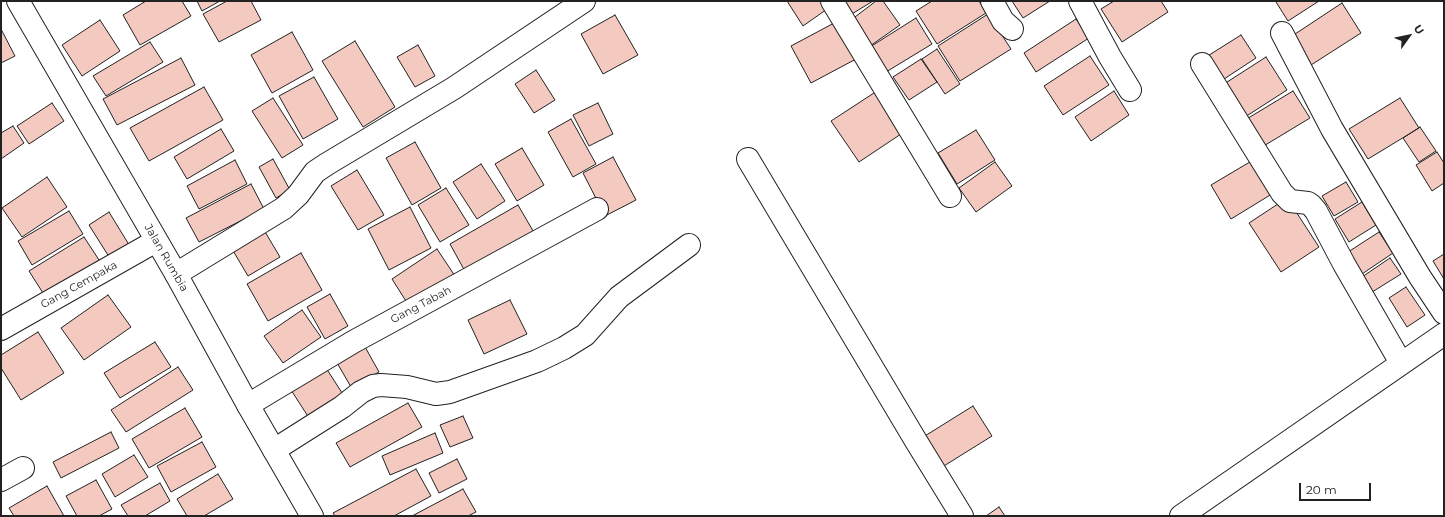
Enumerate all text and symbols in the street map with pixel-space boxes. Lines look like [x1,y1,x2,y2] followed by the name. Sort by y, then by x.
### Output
[1389,16,1429,56] north arrow
[1411,22,1427,37] text: U
[141,222,191,294] street label: Jalan Rumbia
[38,258,120,312] street label: Gang Cempaka
[388,284,454,326] street label: Gang Tabah
[1301,475,1373,501] scale bar
[1306,482,1337,497] text: 20 m

